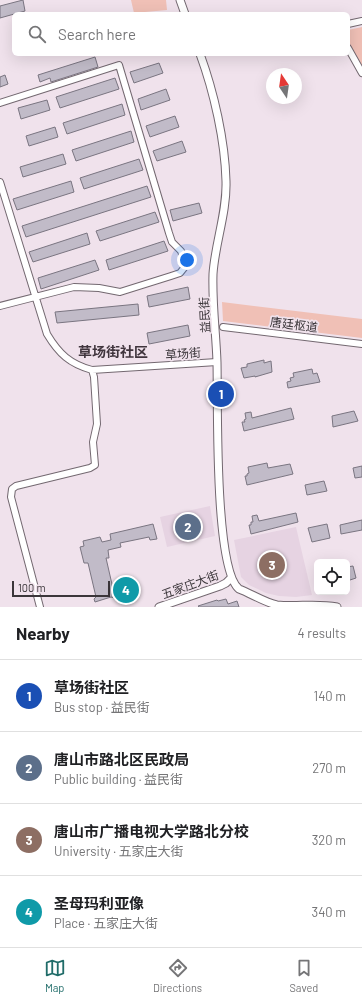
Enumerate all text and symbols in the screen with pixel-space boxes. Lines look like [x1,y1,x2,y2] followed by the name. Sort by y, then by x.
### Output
[12,12,350,56] search box
[26,23,48,45] icon: search
[58,25,136,43] text: Search here
[266,68,302,104] north arrow
[177,250,197,270] your location
[196,297,212,333] street label: 益民街
[269,314,319,334] street label: 唐廷枢道
[78,343,148,360] district label: 草场街社区
[165,345,201,361] street label: 草场街
[208,379,234,409] pin: 1
[175,512,201,542] pin: 2
[259,550,285,580] pin: 3
[314,559,350,595] map controls
[314,559,350,595] button: locate
[159,567,221,601] street label: 五家庄大街
[113,575,139,605] pin: 4
[12,579,110,598] scale bar
[18,581,46,594] text: 100 m
[16,623,70,643] text: Nearby
[298,625,346,641] text: 4 results
[54,678,129,696] text: 草场街社区
[27,688,31,704] text: 1
[314,688,346,704] text: 140 m
[54,699,150,715] text: Bus stop · 益民街
[54,750,189,768] text: 唐山市路北区民政局
[25,760,33,776] text: 2
[312,760,346,776] text: 270 m
[54,771,183,787] text: Public building · 益民街
[54,822,249,840] text: 唐山市广播电视大学路北分校
[25,832,33,848] text: 3
[312,832,346,848] text: 320 m
[54,843,184,859] text: University · 五家庄大街
[54,894,144,912] text: 圣母玛利亚像
[25,904,33,920] text: 4
[311,904,346,920] text: 340 m
[54,915,158,931] text: Place · 五家庄大街
[44,957,66,994] tab: Map
[153,957,202,994] tab: Directions
[289,957,318,994] tab: Saved

